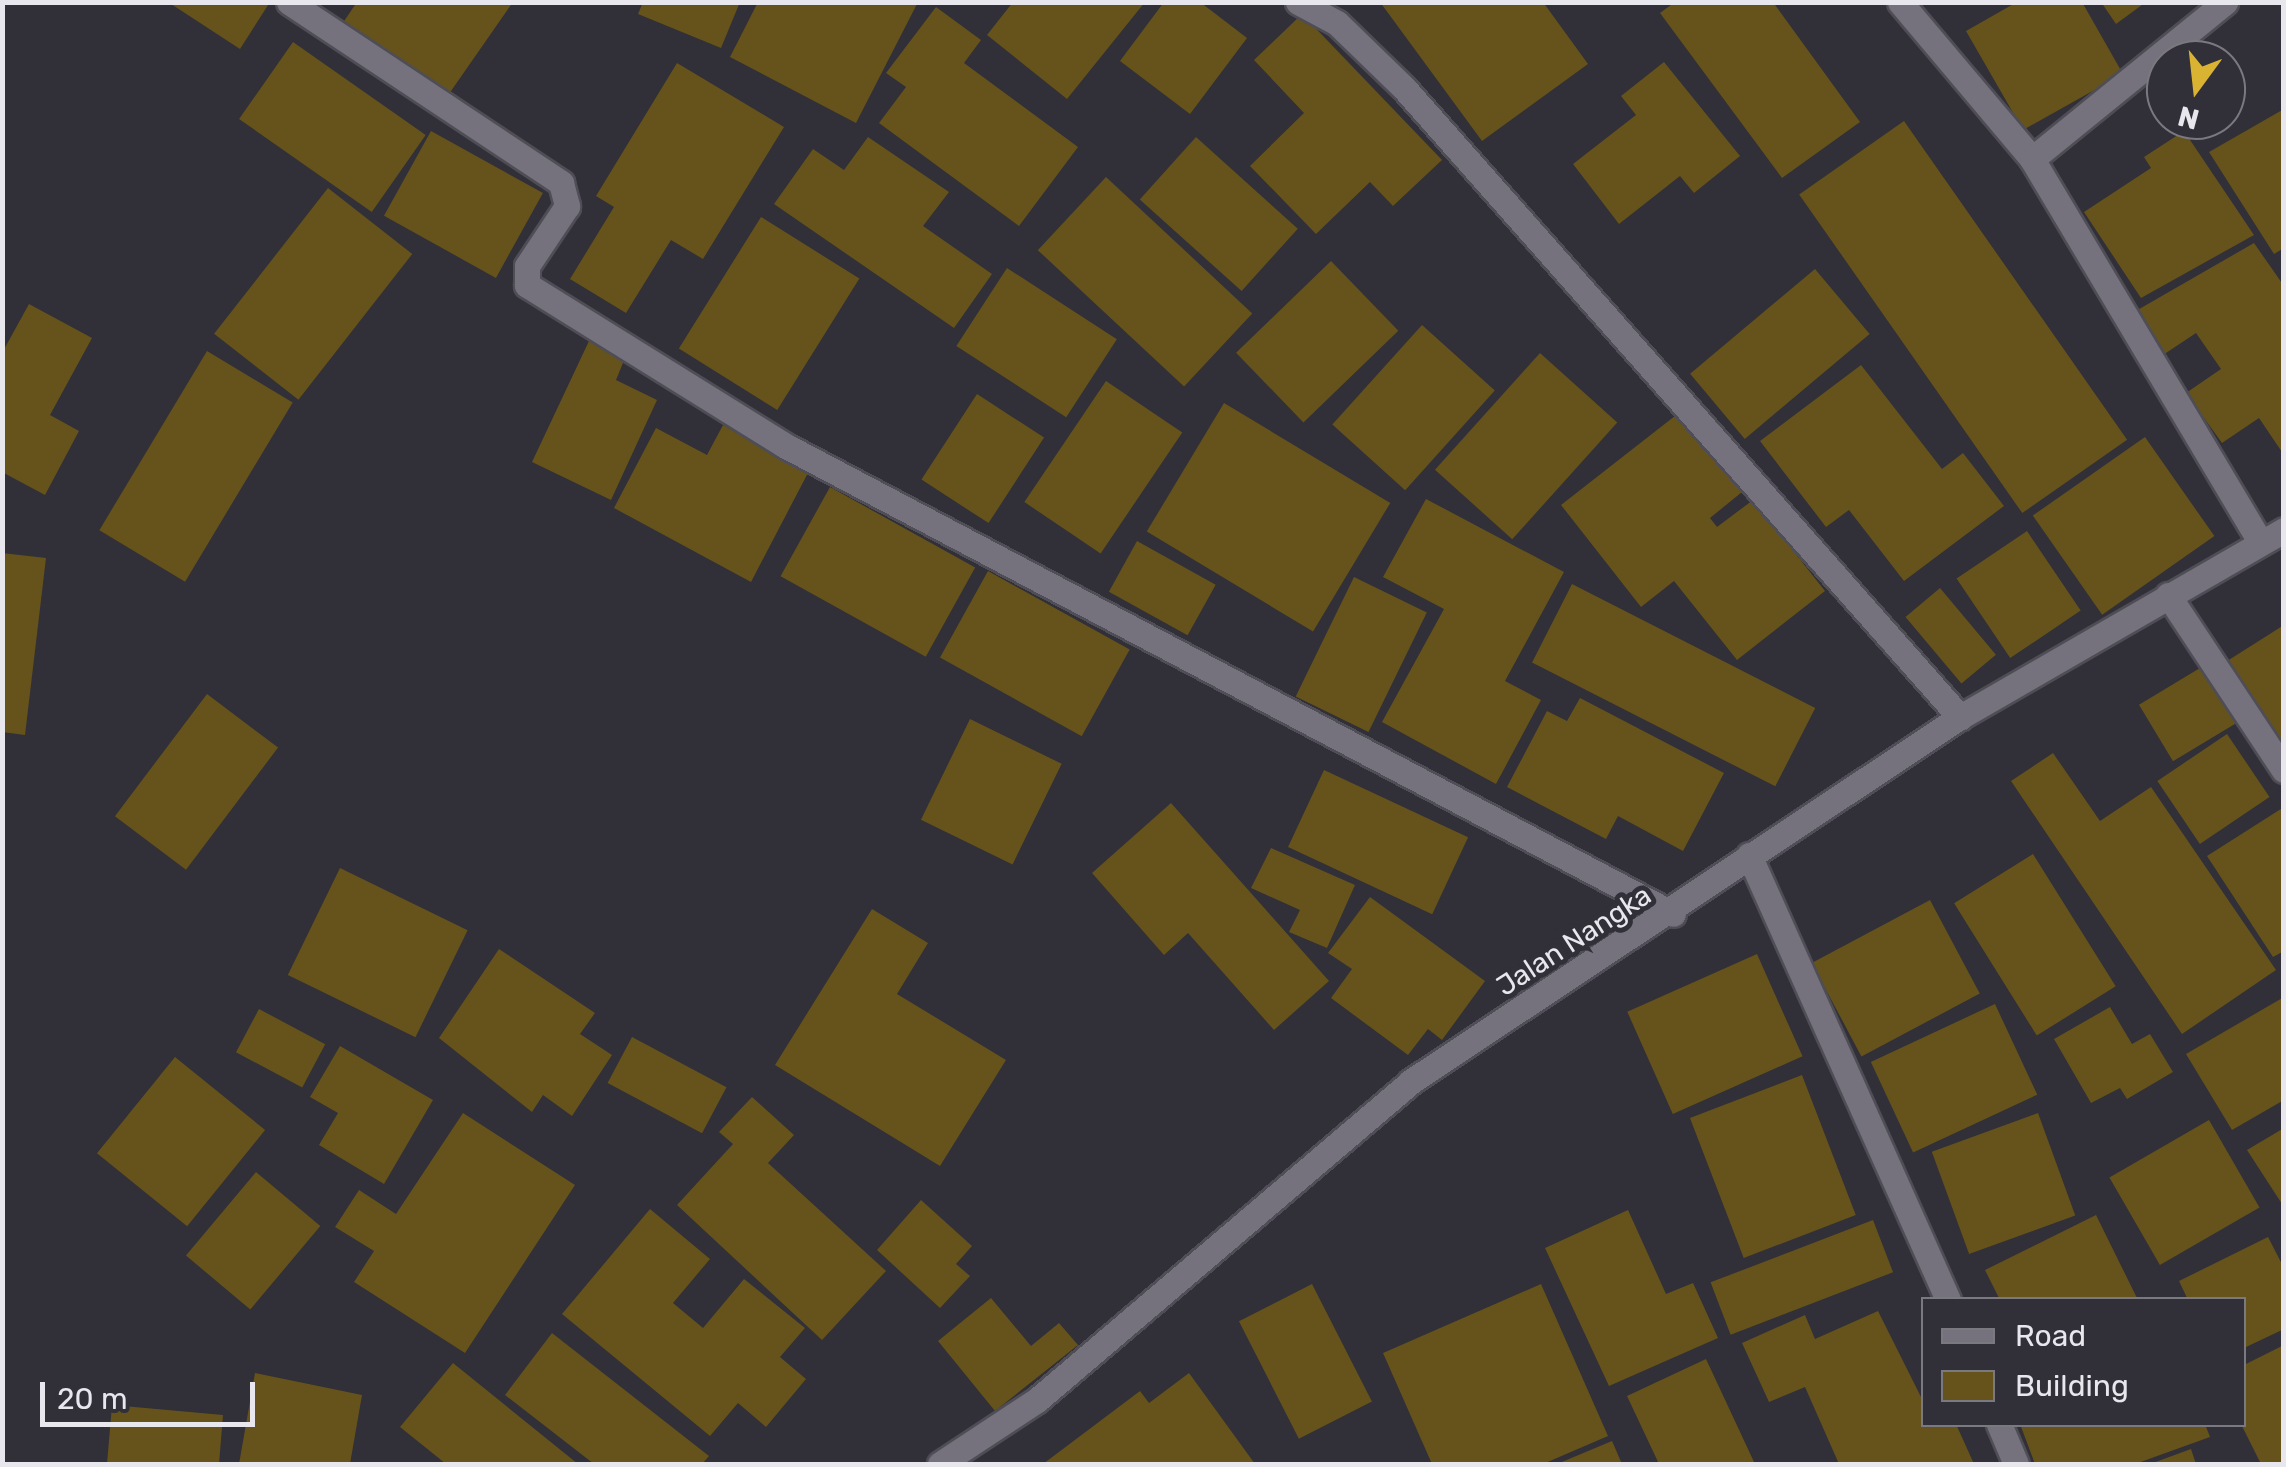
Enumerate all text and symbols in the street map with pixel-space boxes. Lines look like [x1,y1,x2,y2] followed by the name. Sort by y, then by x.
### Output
[2146,40,2246,140] north arrow
[2175,99,2203,136] text: N
[1490,879,1658,1003] street label: Jalan Nangka
[1921,1297,2246,1427] legend
[2015,1318,2086,1354] text: Road
[45,1362,260,1424] scale bar
[2015,1368,2129,1404] text: Building
[57,1381,128,1417] text: 20 m

